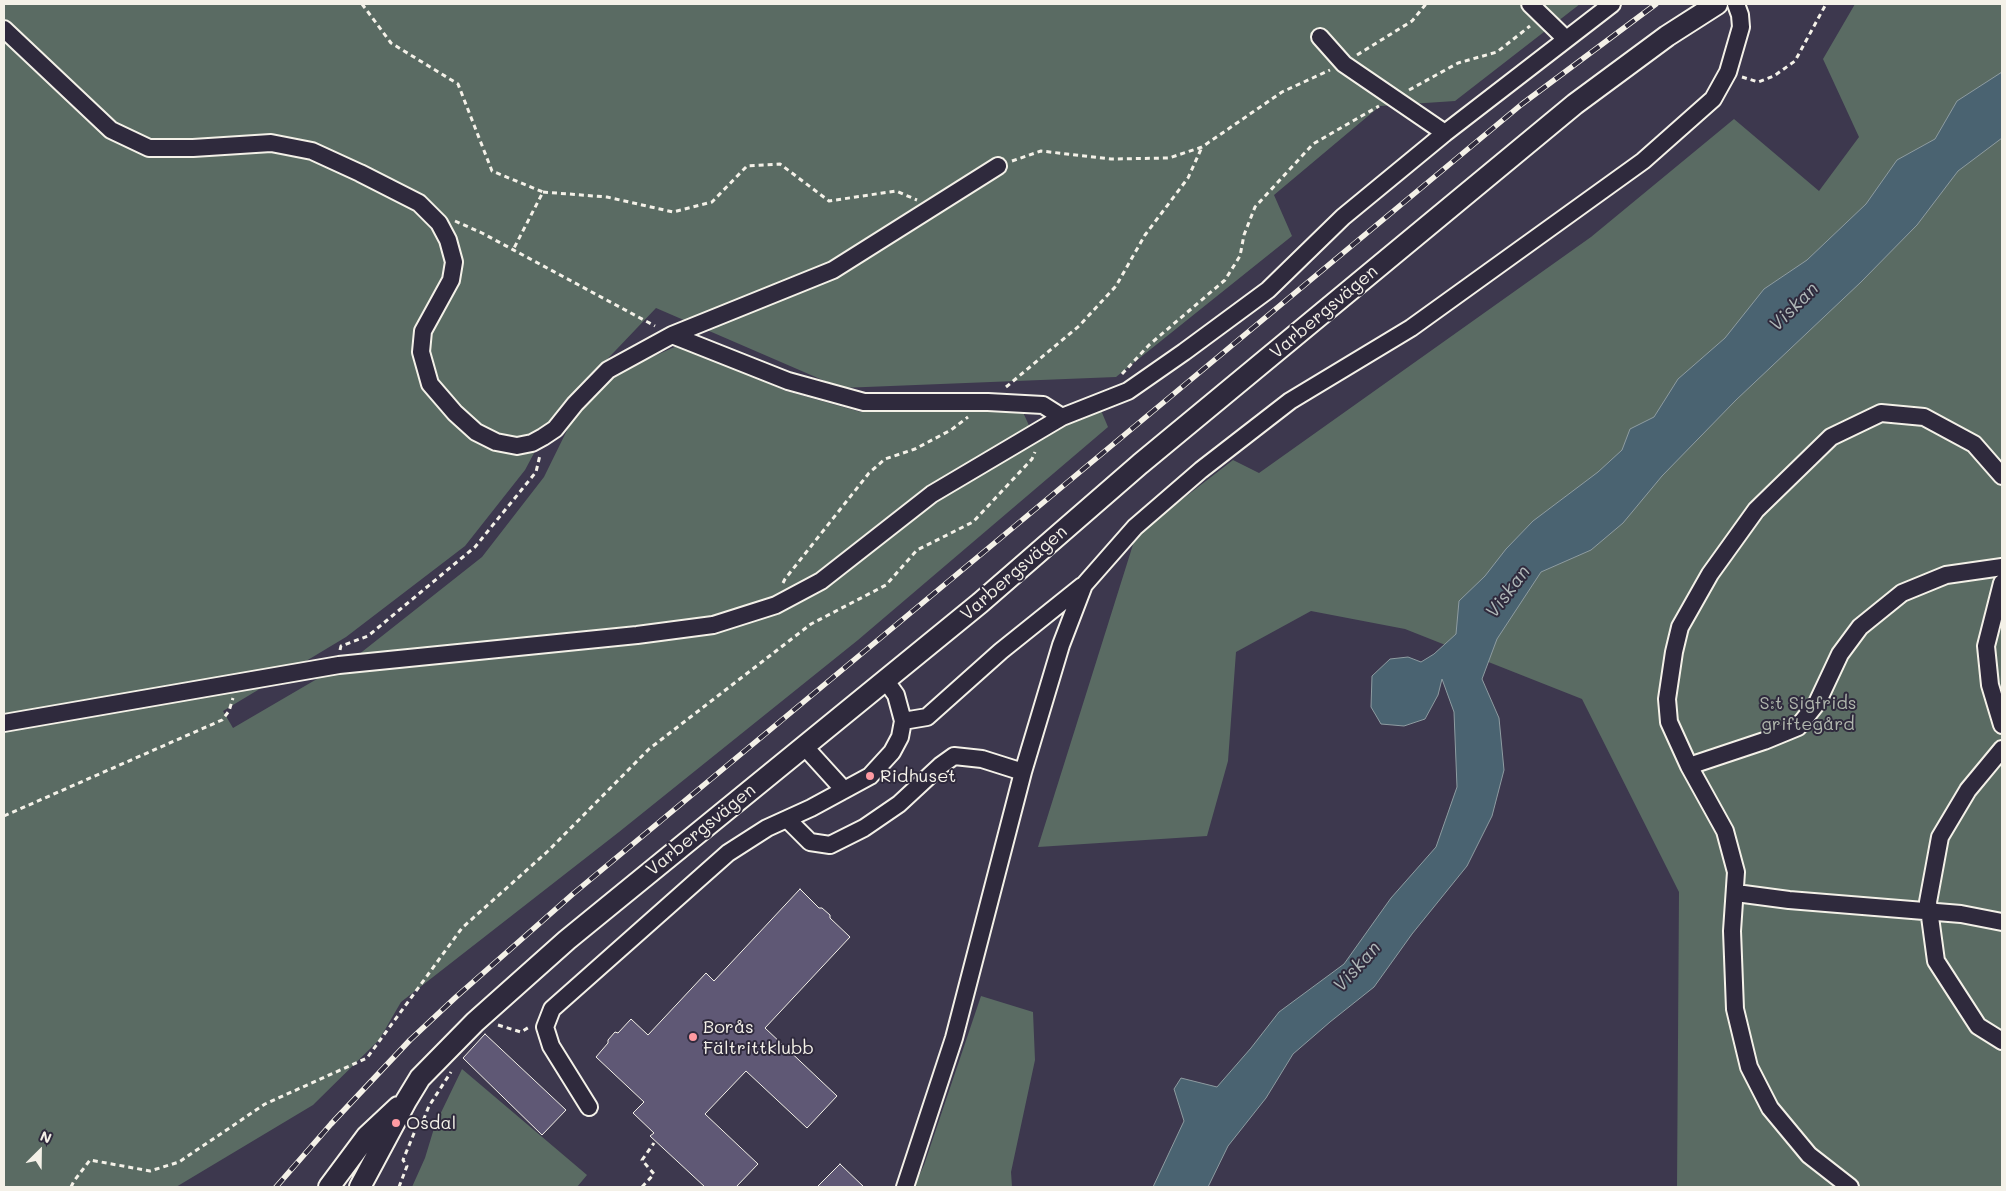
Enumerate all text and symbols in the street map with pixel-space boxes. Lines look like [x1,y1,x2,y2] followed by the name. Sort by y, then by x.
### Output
[1266,261,1382,363] street label: Varbergsvägen
[1765,278,1823,336] water label: Viskan
[956,521,1072,625] street label: Varbergsvägen
[1481,561,1535,623] water label: Viskan
[1759,692,1857,734] park label: S:t Sigfrids griftegård
[880,765,956,787] place label: Ridhuset
[864,770,876,782] marker: Ridhuset
[642,779,760,881] street label: Varbergsvägen
[1328,937,1386,997] water label: Viskan
[703,1016,814,1058] place label: Borås Fältrittklubb
[687,1031,699,1043] marker: Borås Fältrittklubb
[406,1112,456,1134] place label: Osdal
[390,1117,402,1129] marker: Osdal
[15,1126,65,1176] north arrow
[37,1126,55,1148] text: N

